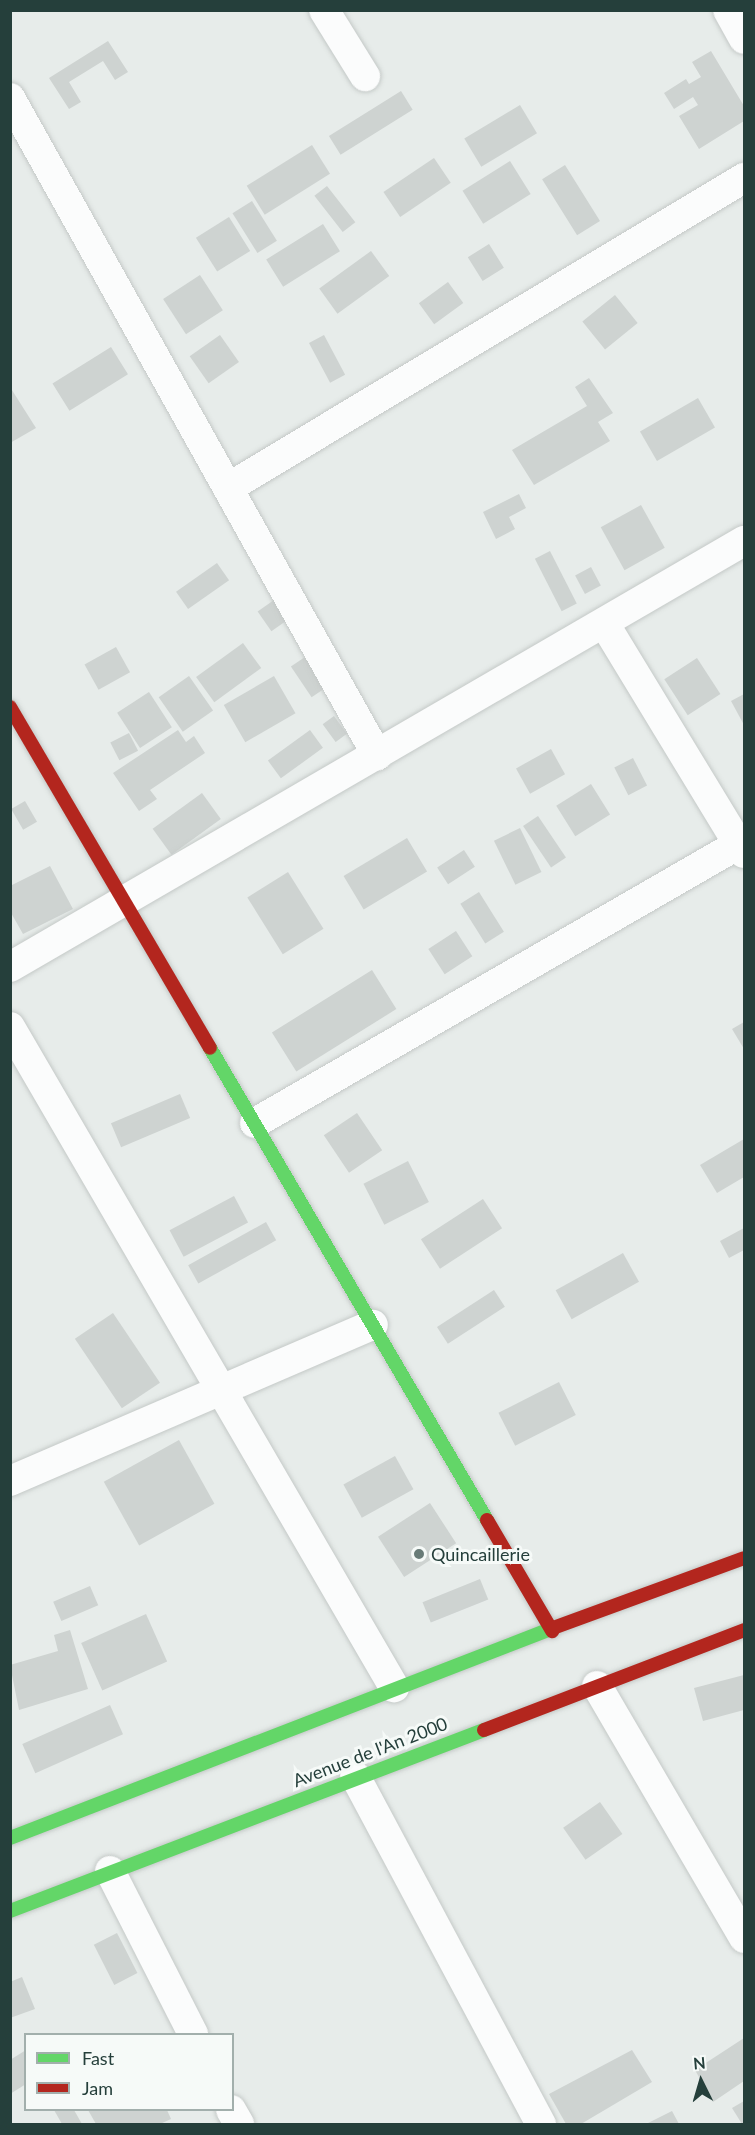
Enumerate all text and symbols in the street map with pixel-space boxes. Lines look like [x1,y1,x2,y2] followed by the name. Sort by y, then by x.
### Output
[431,1543,530,1565] place label: Quincaillerie
[412,1547,426,1561] marker: Quincaillerie
[290,1713,450,1791] street label: Avenue de l'An 2000
[24,2033,234,2111] legend
[82,2047,114,2069] text: Fast
[671,2051,731,2111] north arrow
[692,2053,706,2073] text: N
[82,2077,113,2099] text: Jam

